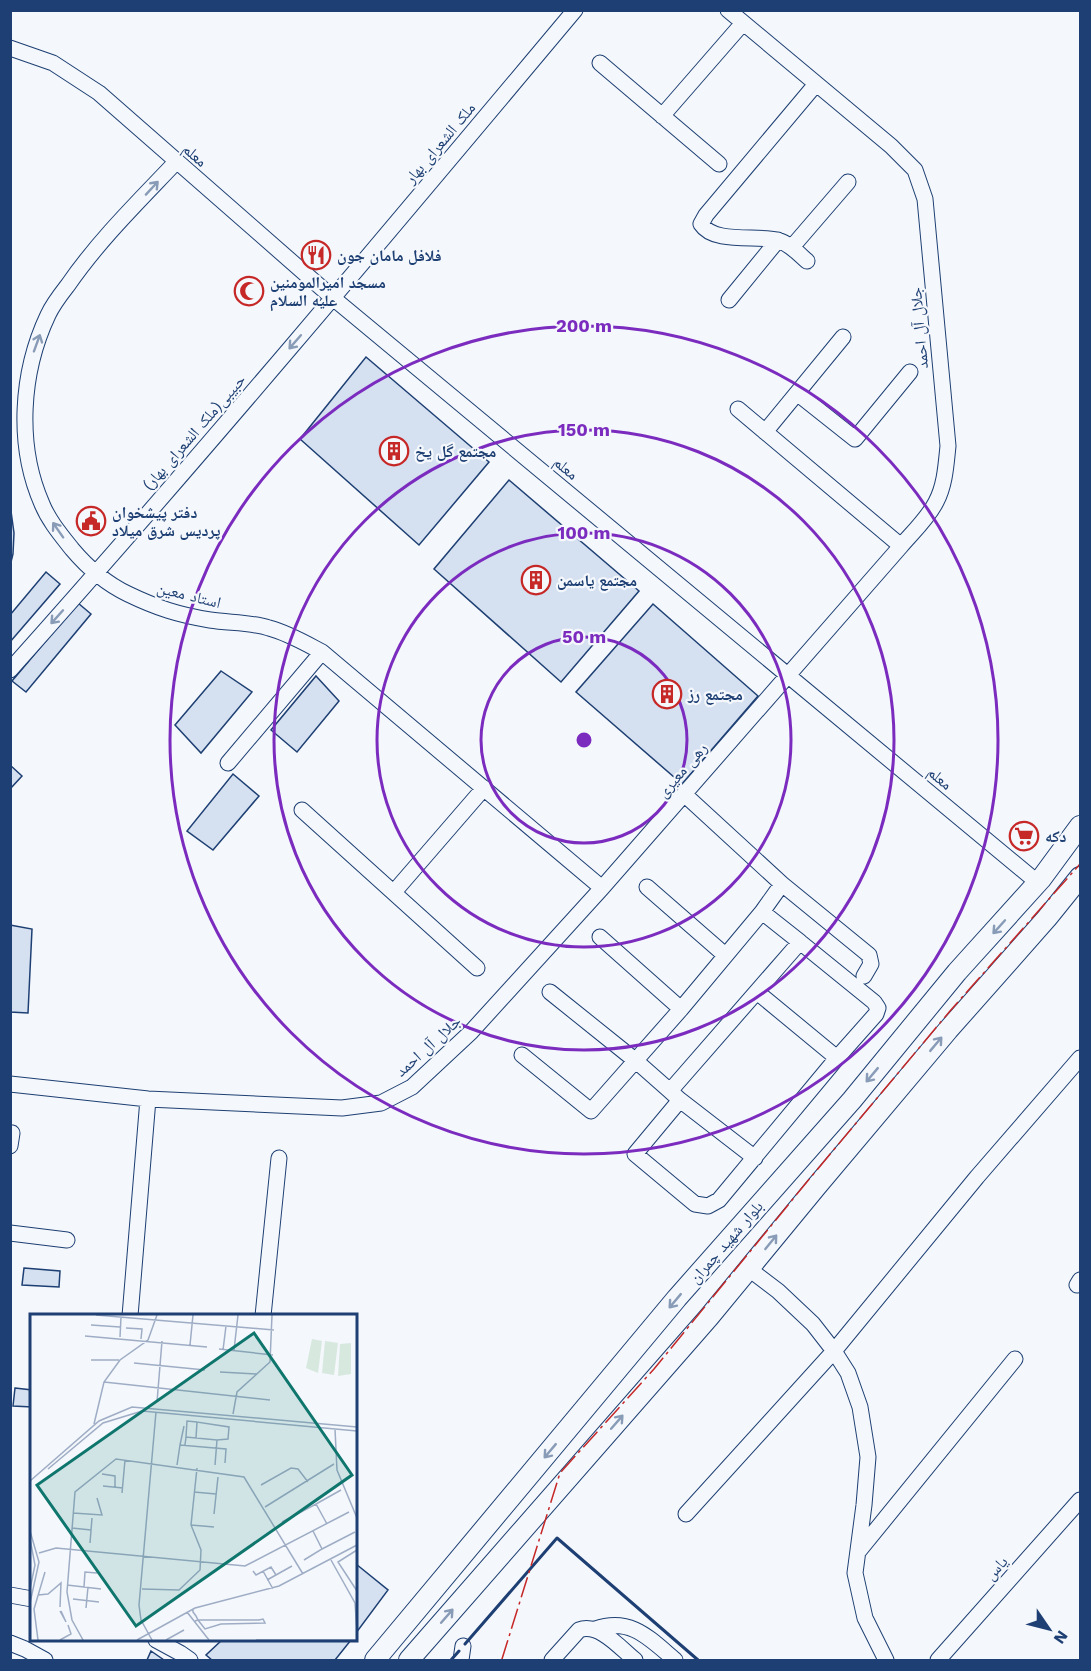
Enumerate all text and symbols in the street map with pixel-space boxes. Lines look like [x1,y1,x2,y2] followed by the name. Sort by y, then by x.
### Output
[400,99,480,189] street label: ملک الشعرای بهار
[178,139,211,172] street label: معلم
[145,180,159,195] one-way arrow
[300,239,332,271] restaurant icon: فلافل مامان جون
[337,246,442,265] place label: فلافل مامان جون
[270,273,386,312] place label: مسجد امیرالمومنین علیه السلام
[233,275,265,307] mosque icon: مسجد امیرالمومنین علیه السلام
[906,286,933,370] street label: جلال آل احمد
[556,315,612,336] text: 200 m
[32,334,43,353] one-way arrow
[288,334,302,349] one-way arrow
[138,370,250,494] street label: حبیبی(ملک الشعرای بهار)
[558,419,610,440] text: 150 m
[378,435,410,467] building icon: مجتمع گل یخ
[415,442,496,462] place label: مجتمع گل یخ
[549,452,582,484] street label: معلم
[112,503,221,540] place label: دفتر پیشخوان پردیس شرق میلاد
[75,505,107,537] public building icon: دفتر پیشخوان پردیس شرق میلاد
[52,522,64,539] one-way arrow
[557,522,611,543] text: 100 m
[520,564,552,596] building icon: مجتمع یاسمن
[557,571,637,591] place label: مجتمع یاسمن
[155,578,223,613] street label: استاد معین
[50,610,64,625] one-way arrow
[562,626,606,647] text: 50 m
[651,678,683,710] building icon: مجتمع رز
[687,685,743,705] place label: مجتمع رز
[574,730,594,750] centre of rings
[653,739,712,802] street label: رهی معیری
[923,762,956,794] street label: معلم
[1008,820,1040,852] supermarket icon: دکه
[1045,827,1067,846] place label: دکه
[992,919,1006,934] one-way arrow
[391,1012,465,1081] street label: جلال آل احمد
[929,1037,943,1052] one-way arrow
[865,1067,879,1082] one-way arrow
[685,1197,768,1288] street label: بلوار شهید چمران
[764,1235,778,1250] one-way arrow
[668,1293,682,1308] one-way arrow
[30,1314,357,1641] inset map
[610,1415,624,1430] one-way arrow
[543,1443,557,1458] one-way arrow
[980,1552,1012,1585] street label: یاس
[1019,1599,1079,1659] north arrow
[440,1609,454,1624] one-way arrow
[1050,1627,1072,1648] text: N

